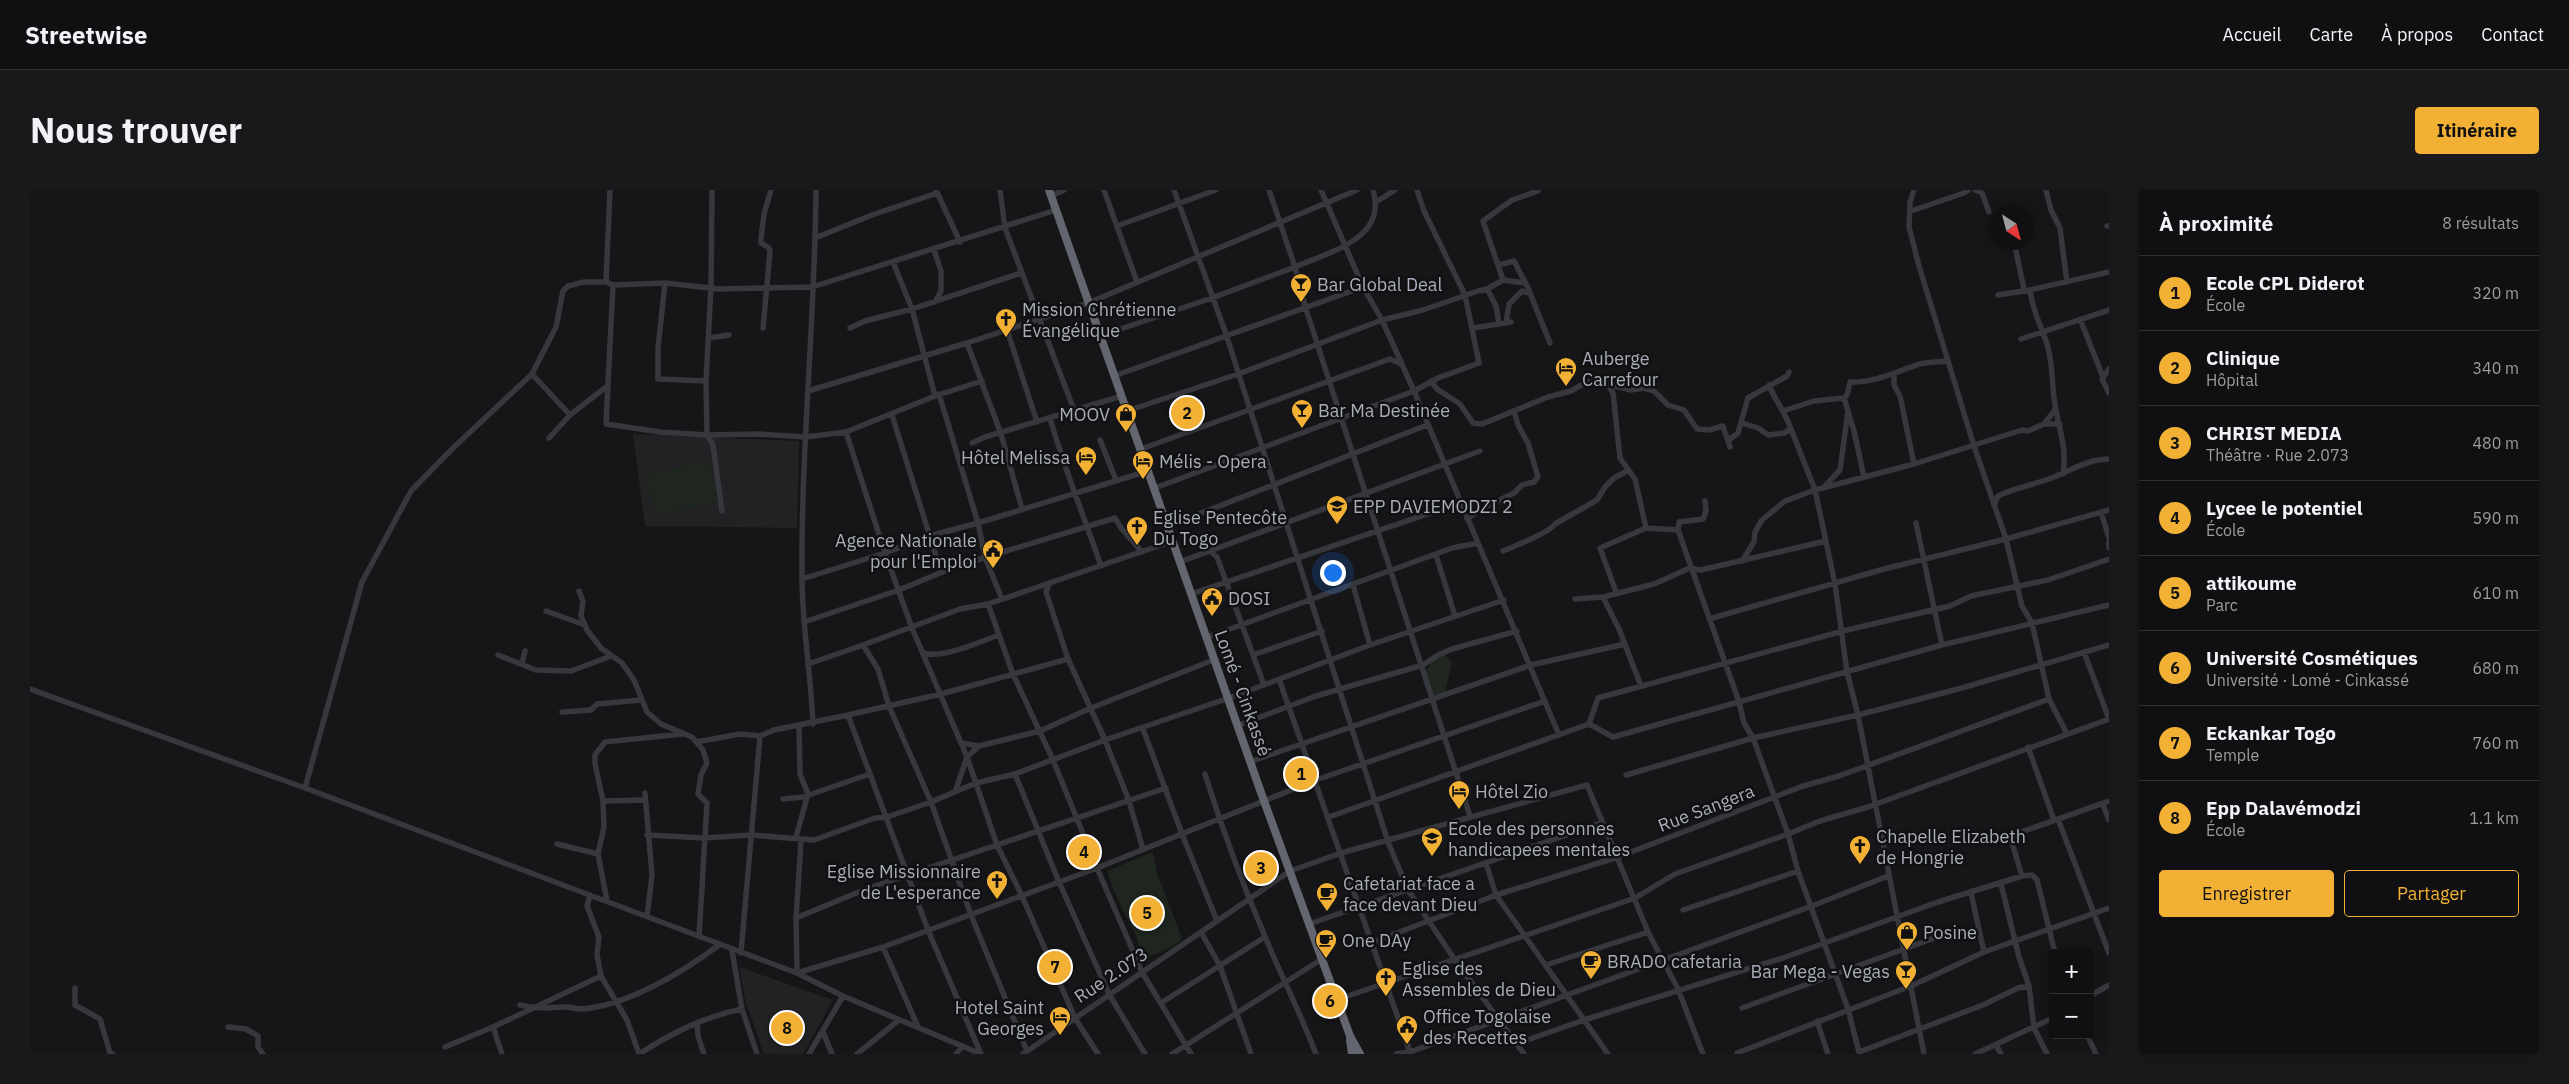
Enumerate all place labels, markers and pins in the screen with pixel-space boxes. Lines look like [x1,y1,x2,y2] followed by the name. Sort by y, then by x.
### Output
[1289,272,1313,303] bar icon: Bar Global Deal
[1317,273,1442,296] place label: Bar Global Deal
[1022,298,1177,342] place label: Mission Chrétienne Évangélique
[994,307,1018,338] church icon: Mission Chrétienne Évangélique
[1582,347,1659,391] place label: Auberge Carrefour
[1554,356,1578,387] hotel icon: Auberge Carrefour
[1171,394,1203,432] pin: 2
[1290,398,1314,429] bar icon: Bar Ma Destinée
[1318,399,1450,422] place label: Bar Ma Destinée
[1114,402,1138,433] shop icon: MOOV
[1059,403,1110,426] place label: MOOV
[1074,445,1098,476] hotel icon: Hôtel Melissa
[961,446,1070,469] place label: Hôtel Melissa
[1131,449,1155,480] hotel icon: Mélis - Opera
[1159,450,1267,473] place label: Mélis - Opera
[1325,494,1349,525] school or university icon: EPP DAVIEMODZI 2
[1353,495,1513,518] place label: EPP DAVIEMODZI 2
[1153,506,1287,550] place label: Eglise Pentecôte Du Togo
[1125,515,1149,546] church icon: Eglise Pentecôte Du Togo
[835,529,977,573] place label: Agence Nationale pour l'Emploi
[981,538,1005,569] public building icon: Agence Nationale pour l'Emploi
[1200,586,1224,617] public building icon: DOSI
[1228,587,1270,610] place label: DOSI
[1285,755,1317,793] pin: 1
[1447,779,1471,810] hotel icon: Hôtel Zio
[1475,780,1548,803] place label: Hôtel Zio
[1448,817,1630,861] place label: Ecole des personnes handicapees mentales
[1876,825,2026,869] place label: Chapelle Elizabeth de Hongrie
[1420,826,1444,857] school or university icon: Ecole des personnes handicapees mentales
[1068,833,1100,871] pin: 4
[1848,834,1872,865] church icon: Chapelle Elizabeth de Hongrie
[1245,849,1277,887] pin: 3
[827,860,981,904] place label: Eglise Missionnaire de L'esperance
[985,869,1009,900] church icon: Eglise Missionnaire de L'esperance
[1343,872,1477,916] place label: Cafetariat face a face devant Dieu
[1315,881,1339,912] cafe icon: Cafetariat face a face devant Dieu
[1131,894,1163,932] pin: 5
[1895,920,1919,951] shop icon: Posine
[1923,921,1977,944] place label: Posine
[1314,928,1338,959] cafe icon: One DAy
[1342,929,1411,952] place label: One DAy
[1039,948,1071,986] pin: 7
[1579,949,1603,980] cafe icon: BRADO cafetaria
[1607,950,1742,973] place label: BRADO cafetaria
[1402,957,1556,1001] place label: Eglise des Assembles de Dieu
[1894,959,1918,990] bar icon: Bar Mega - Vegas
[1750,960,1890,983] place label: Bar Mega - Vegas
[1374,966,1398,997] church icon: Eglise des Assembles de Dieu
[1314,982,1346,1020] pin: 6
[955,996,1044,1040] place label: Hotel Saint Georges
[1048,1005,1072,1036] hotel icon: Hotel Saint Georges
[1423,1005,1551,1049] place label: Office Togolaise des Recettes
[771,1009,803,1047] pin: 8
[1395,1014,1419,1045] public building icon: Office Togolaise des Recettes

